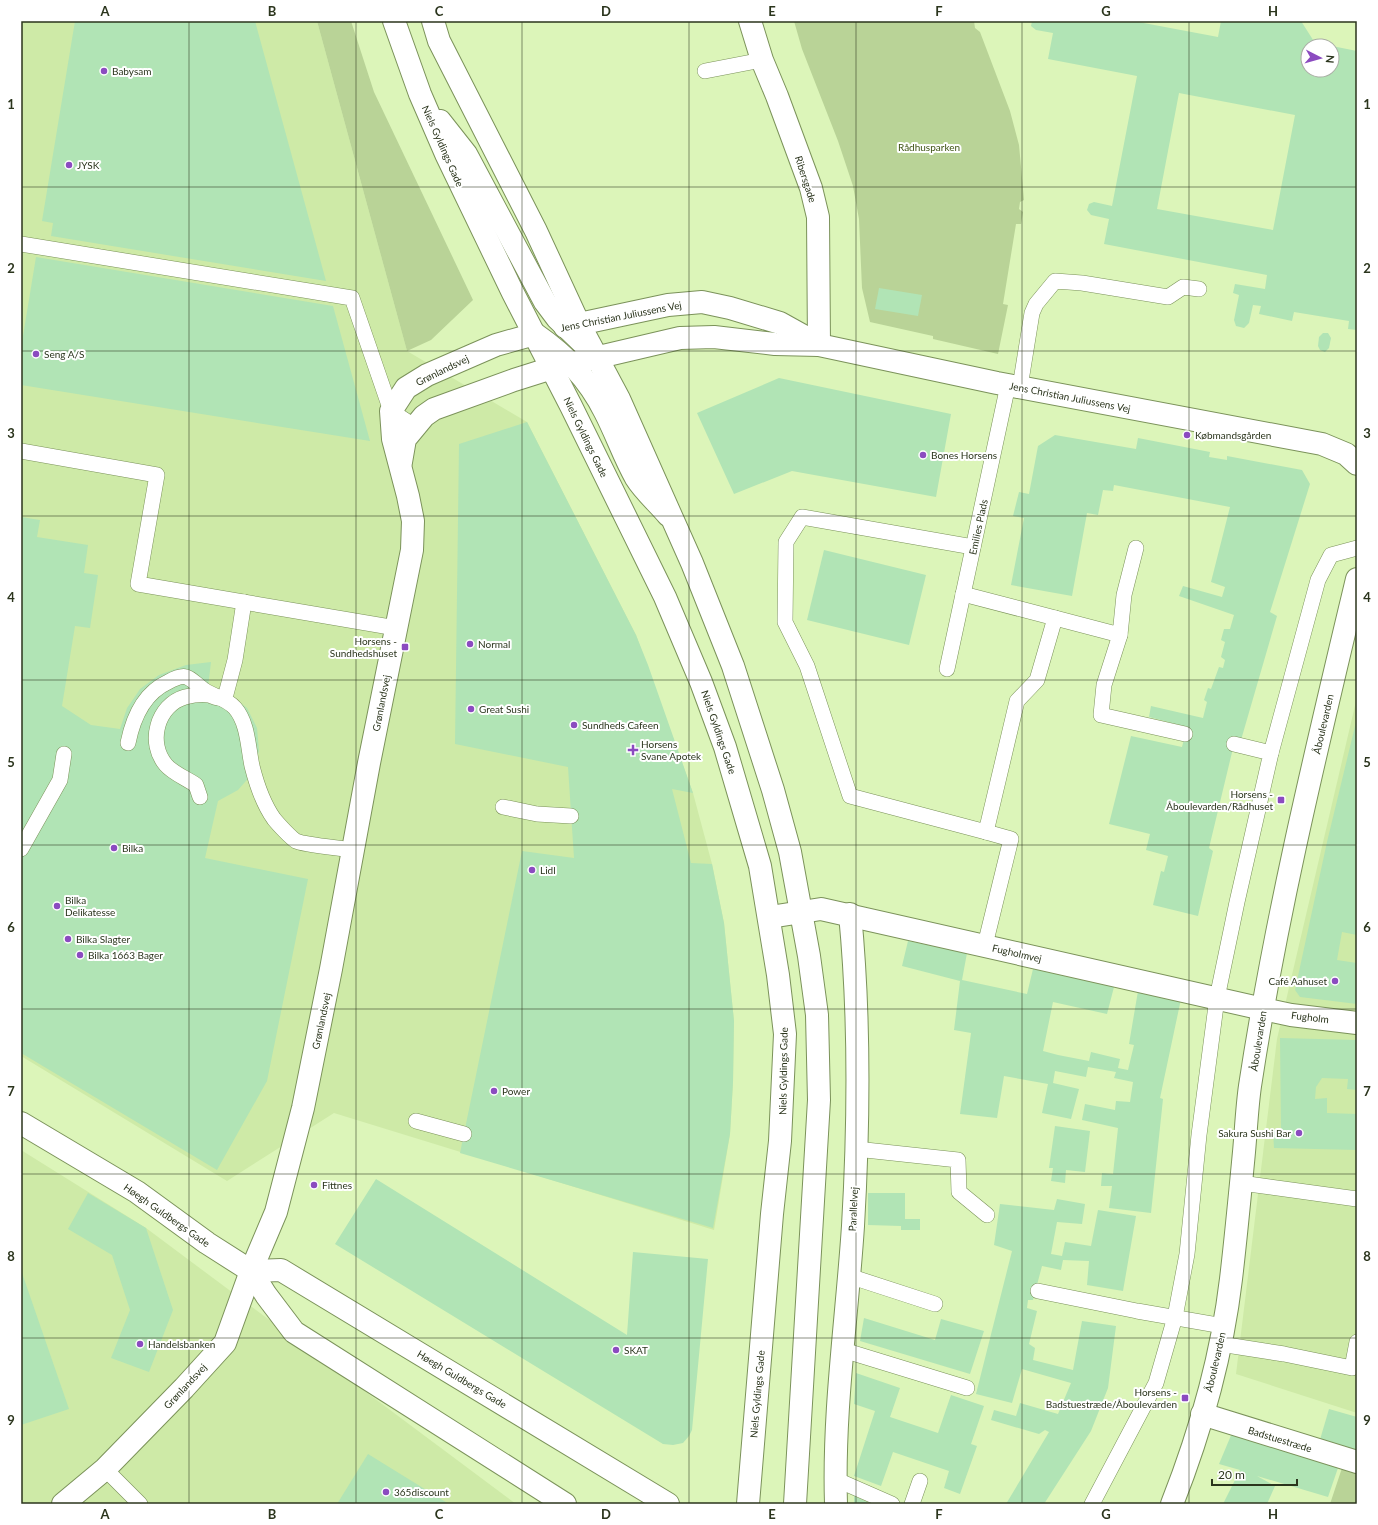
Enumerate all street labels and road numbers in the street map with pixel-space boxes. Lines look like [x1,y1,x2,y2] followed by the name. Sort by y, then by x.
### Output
[420,103,466,189] street label: Niels Gyldings Gade
[793,154,819,204] street label: Ribersgade
[559,298,683,334] street label: Jens Christian Juliussens Vej
[414,352,470,388] street label: Grønlandsvej
[1008,379,1132,415] street label: Jens Christian Juliussens Vej
[561,395,611,479] street label: Niels Gyldings Gade
[966,498,990,556] street label: Emilies Plads
[370,674,392,732] street label: Grønlandsvej
[699,688,739,776] street label: Niels Gyldings Gade
[1310,693,1336,755] street label: Åboulevarden
[991,941,1043,965] street label: Fugholmvej
[309,992,333,1050] street label: Grønlandsvej
[1290,1009,1330,1025] street label: Fugholm
[1247,1010,1269,1072] street label: Åboulevarden
[776,1027,790,1115] street label: Niels Gyldings Gade
[122,1181,212,1249] street label: Høegh Guldbergs Gade
[846,1187,860,1231] street label: Parallelvej
[1202,1331,1228,1393] street label: Åboulevarden
[415,1348,509,1410] street label: Høegh Guldbergs Gade
[747,1350,767,1438] street label: Niels Gyldings Gade
[161,1361,209,1411] street label: Grønlandsvej
[1247,1424,1313,1454] street label: Badstuestræde

